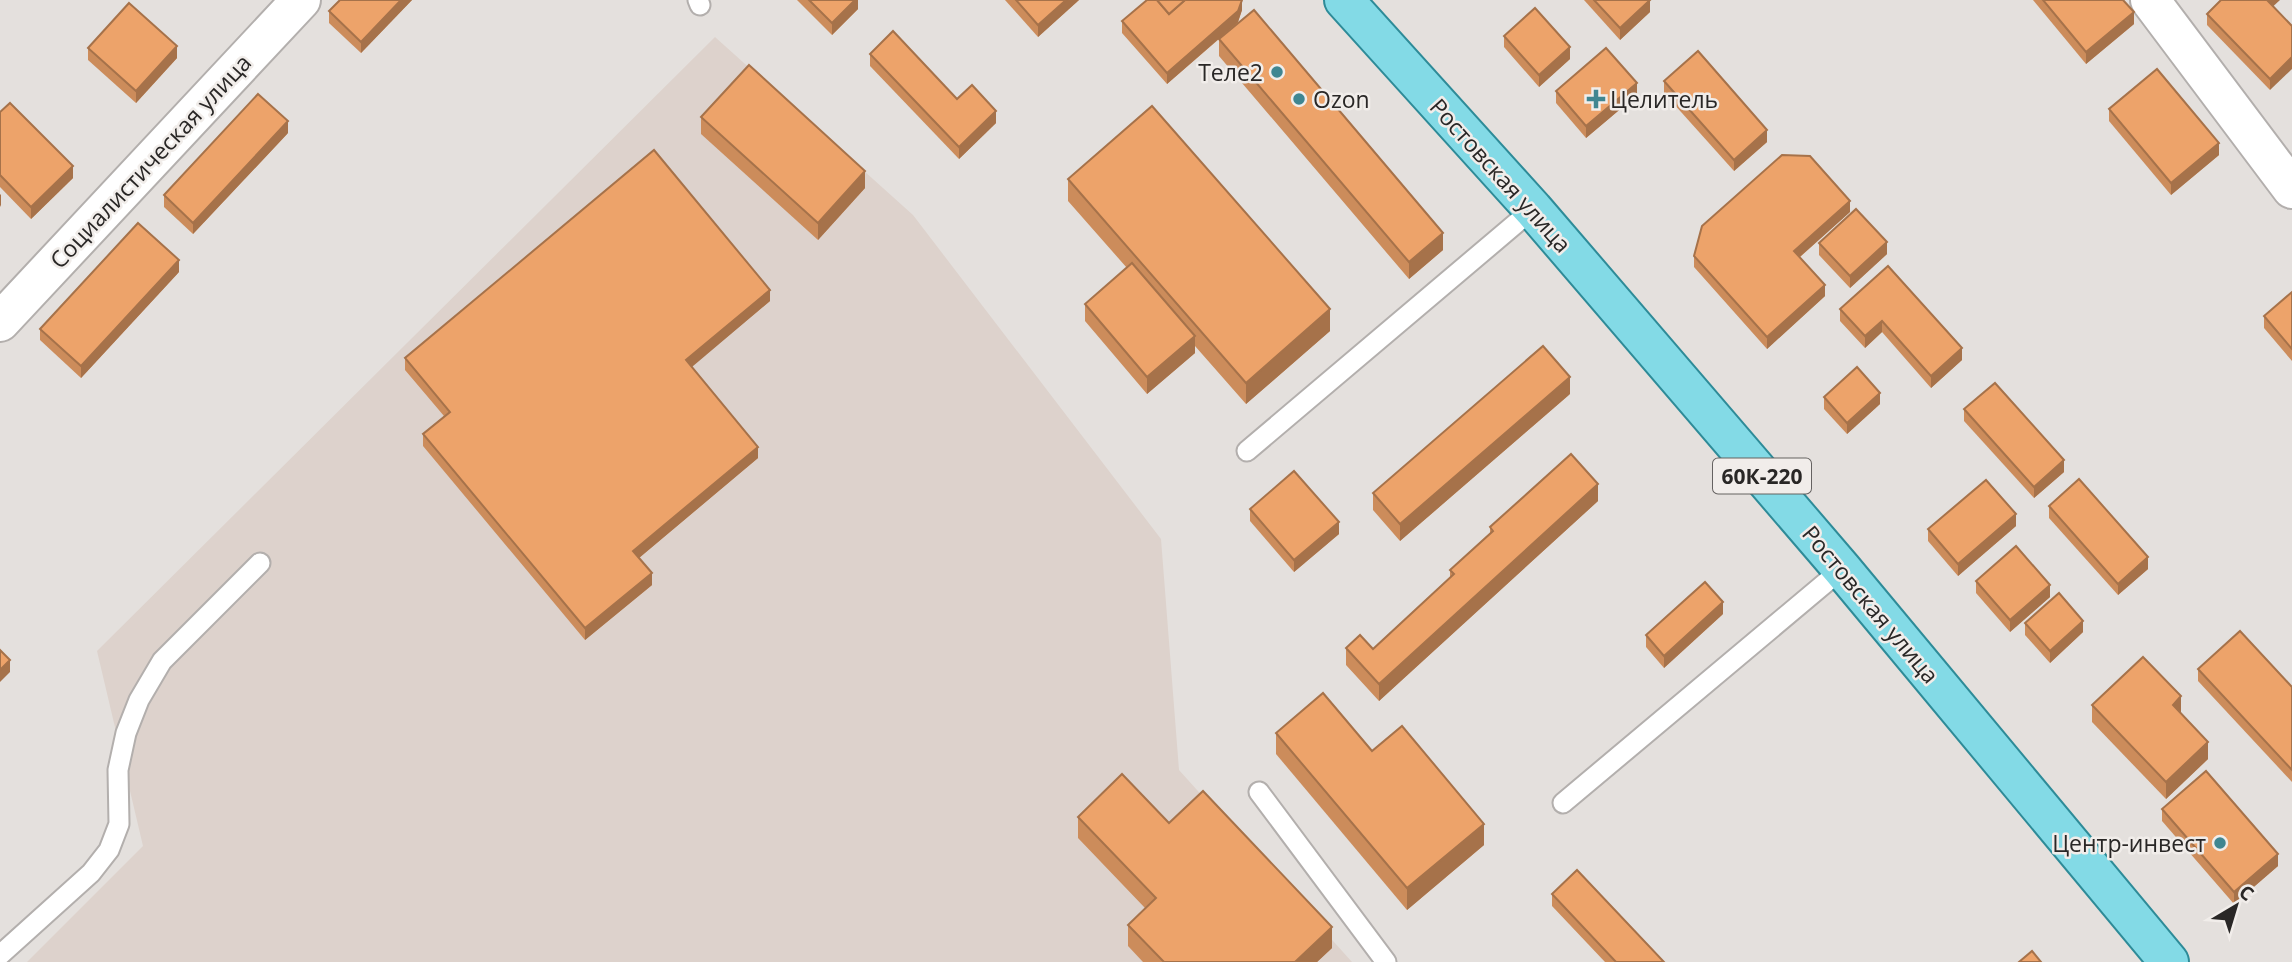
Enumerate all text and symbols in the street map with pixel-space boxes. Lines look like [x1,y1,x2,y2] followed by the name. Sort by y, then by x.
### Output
[42,47,258,275] street label: Социалистическая улица
[1198,56,1263,88] place label: Теле2
[1269,64,1285,80] marker: Теле2
[1313,83,1370,115] place label: Ozon
[1610,83,1718,115] place label: Целитель
[1291,91,1307,107] marker: Ozon
[1423,91,1579,259] street label: Ростовская улица
[1588,91,1604,107] marker: Целитель
[1713,458,1811,494] road number: 60К-220
[1795,518,1947,690] street label: Ростовская улица
[2052,827,2206,859] place label: Центр-инвест
[2212,835,2228,851] marker: Центр-инвест
[2201,871,2271,941] north arrow
[2234,879,2259,907] text: С

